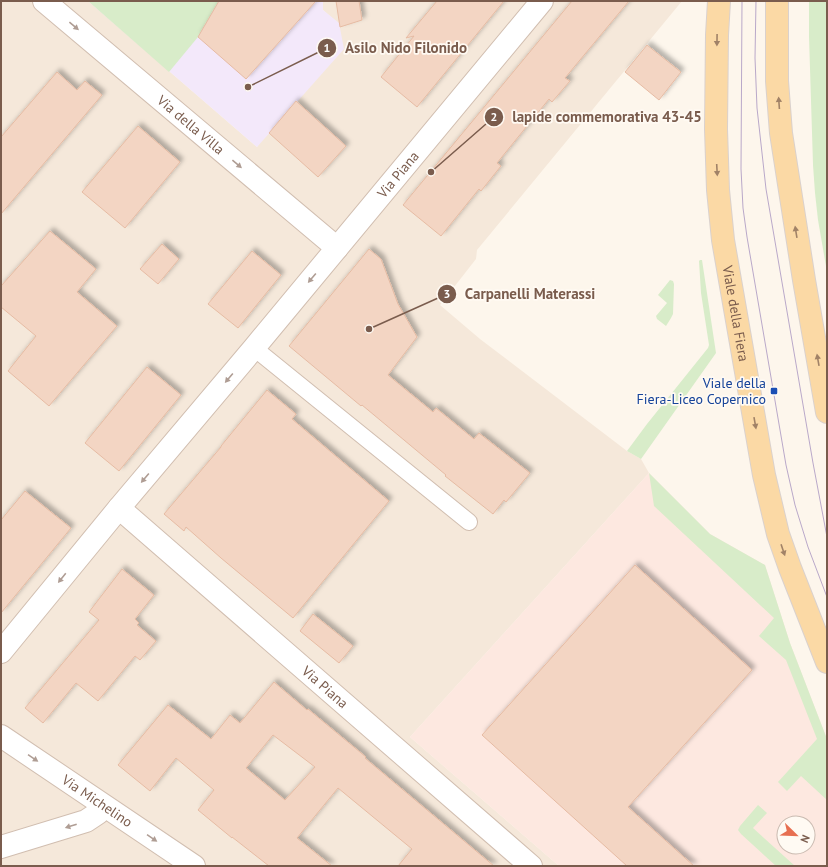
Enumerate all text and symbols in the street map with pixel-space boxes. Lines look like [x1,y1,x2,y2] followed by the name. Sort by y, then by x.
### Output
[69,21,79,30] one-way arrow
[317,34,475,61] callout: Asilo Nido Filonido
[714,34,720,47] one-way arrow
[345,38,467,57] text: Asilo Nido Filonido
[324,40,330,55] text: 1
[153,91,228,158] street label: Via della Villa
[775,97,782,109] one-way arrow
[484,103,710,130] callout: lapide commemorativa 43-45
[512,107,702,126] text: lapide commemorativa 43-45
[491,109,497,124] text: 2
[373,147,423,202] street label: Via Piana
[232,159,243,168] one-way arrow
[714,164,720,177] one-way arrow
[793,226,799,238] one-way arrow
[718,263,753,363] street label: Viale della Fiera
[307,273,316,284] one-way arrow
[437,280,604,307] callout: Carpanelli Materassi
[465,284,595,303] text: Carpanelli Materassi
[444,286,450,301] text: 3
[815,354,821,366] one-way arrow
[224,373,233,384] one-way arrow
[637,374,766,408] place label: Viale della Fiera-Liceo Copernico
[769,386,779,396] marker: Viale della Fiera-Liceo Copernico
[752,417,758,429] one-way arrow
[140,472,149,483] one-way arrow
[781,544,787,556] one-way arrow
[58,572,66,583] one-way arrow
[297,661,352,712] street label: Via Piana
[28,754,38,762] one-way arrow
[58,770,136,831] street label: Via Michelino
[776,815,816,855] north arrow
[65,823,77,829] one-way arrow
[797,833,813,845] text: N
[147,835,158,842] one-way arrow

